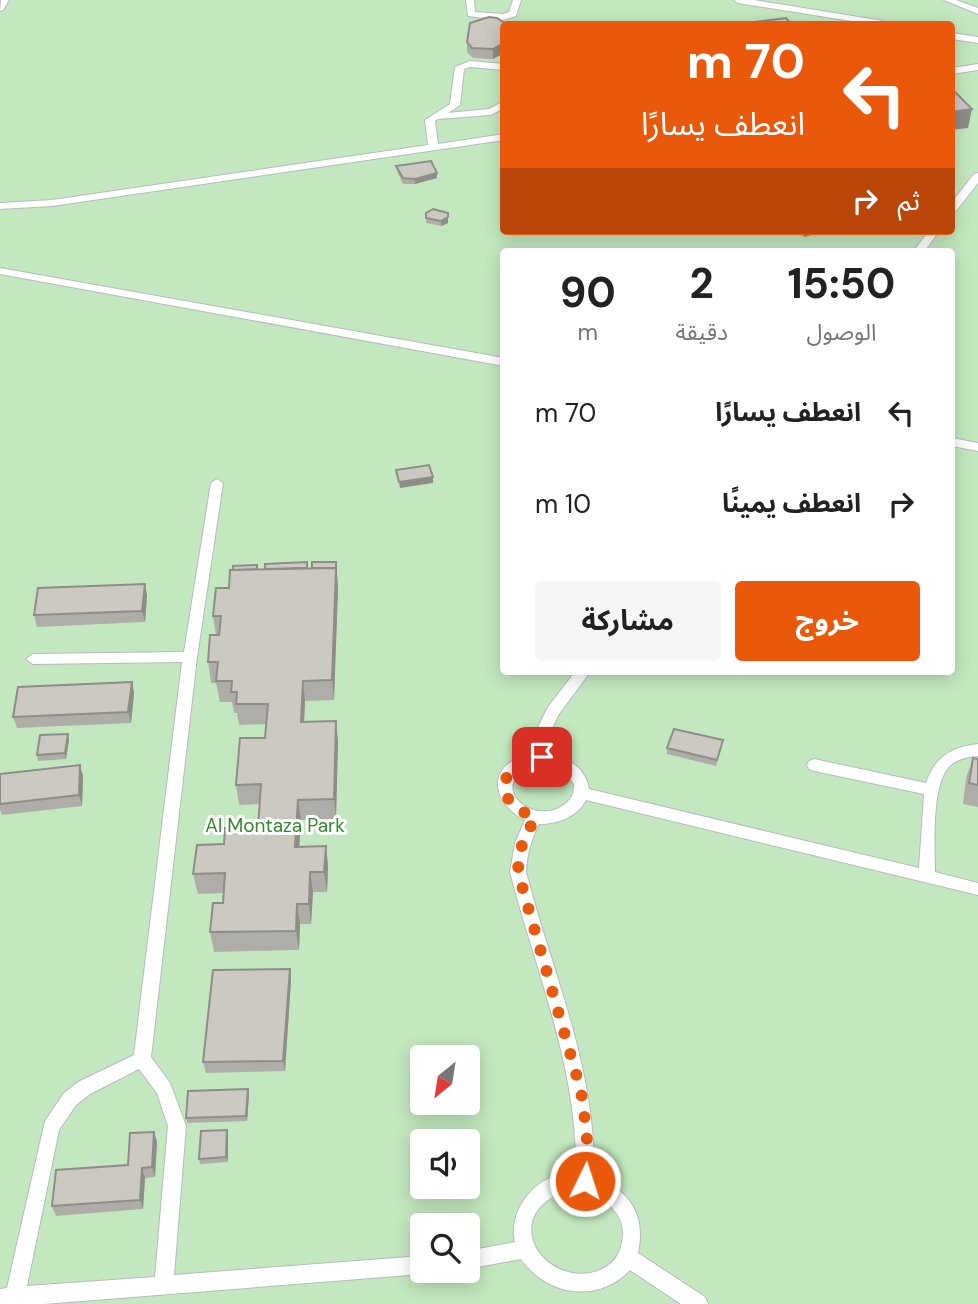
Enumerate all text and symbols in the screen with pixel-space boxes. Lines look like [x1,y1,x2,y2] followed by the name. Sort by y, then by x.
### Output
[687,29,805,93] text: 70 m
[829,49,920,140] icon: left
[641,103,805,145] text: انعطف يسارًا
[846,182,884,220] icon: right
[898,184,920,218] text: ثم
[690,256,714,311] text: 2
[788,256,895,311] text: 15:50
[560,265,616,320] text: 90
[578,317,598,347] text: m
[676,317,728,347] text: دقيقة
[807,317,876,347] text: الوصول
[882,394,920,432] icon: left
[715,395,861,429] text: انعطف يسارًا
[535,396,596,430] text: 70 m
[882,485,920,523] icon: right
[722,486,861,520] text: انعطف يمينًا
[535,487,591,521] text: 10 m
[535,581,721,661] button: مشاركة
[735,581,920,661] button: خروج
[512,727,572,787] pin
[523,738,561,776] icon: arrive
[205,813,345,838] park label: Al Montaza Park
[410,1045,480,1115] north arrow
[410,1045,480,1283] map controls
[410,1129,480,1199] button: sound
[548,1144,622,1218] position arrow
[410,1213,480,1283] button: search

